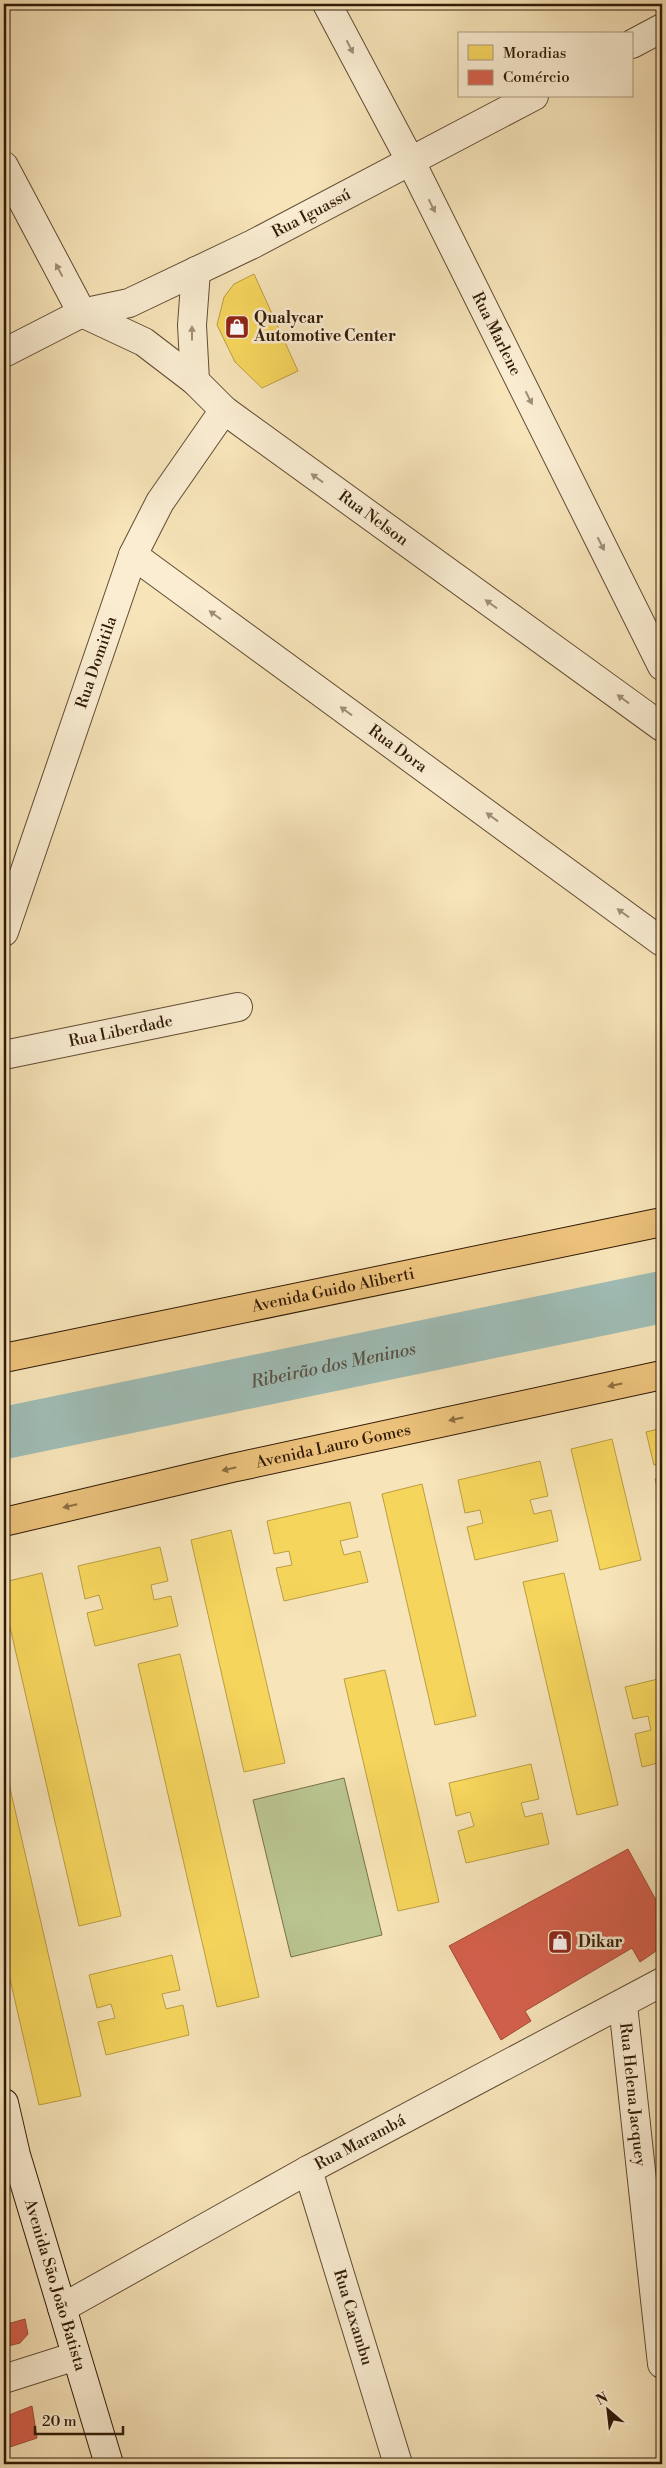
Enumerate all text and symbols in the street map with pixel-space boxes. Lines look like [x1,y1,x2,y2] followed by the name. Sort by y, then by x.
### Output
[458,32,634,98] legend
[346,40,354,54] one-way arrow
[503,44,566,63] text: Moradias
[503,68,570,87] text: Comércio
[269,184,354,242] street label: Rua Iguassú
[429,199,437,213] one-way arrow
[55,263,63,277] one-way arrow
[467,289,526,379] street label: Rua Marlene
[253,308,396,346] place label: Qualycar Automotive Center
[224,314,250,340] shop icon: Qualycar Automotive Center
[188,325,196,341] one-way arrow
[525,391,533,405] one-way arrow
[311,472,324,483] one-way arrow
[334,486,413,550] street label: Rua Nelson
[597,536,605,551] one-way arrow
[485,598,498,609] one-way arrow
[208,610,222,620] one-way arrow
[71,613,122,711] street label: Rua Domitila
[616,694,630,704] one-way arrow
[339,706,353,716] one-way arrow
[364,721,432,777] street label: Rua Dora
[485,812,499,822] one-way arrow
[616,908,630,918] one-way arrow
[67,1011,174,1052] street label: Rua Liberdade
[249,1263,416,1317] street label: Avenida Guido Aliberti
[247,1337,418,1393] water label: Ribeirão dos Meninos
[607,1381,622,1389] one-way arrow
[447,1416,463,1424] one-way arrow
[253,1420,413,1473] street label: Avenida Lauro Gomes
[221,1465,236,1473] one-way arrow
[63,1502,78,1510] one-way arrow
[547,1929,573,1955] shop icon: Dikar
[578,1932,623,1952] place label: Dikar
[615,2022,650,2167] street label: Rua Helena Jacquey
[311,2110,410,2175] street label: Rua Marambá
[19,2195,91,2374] street label: Avenida São João Batista
[329,2267,377,2368] street label: Rua Caxambu
[584,2386,634,2436] north arrow
[593,2389,611,2410] text: N
[35,2403,122,2435] scale bar
[42,2412,77,2431] text: 20 m

